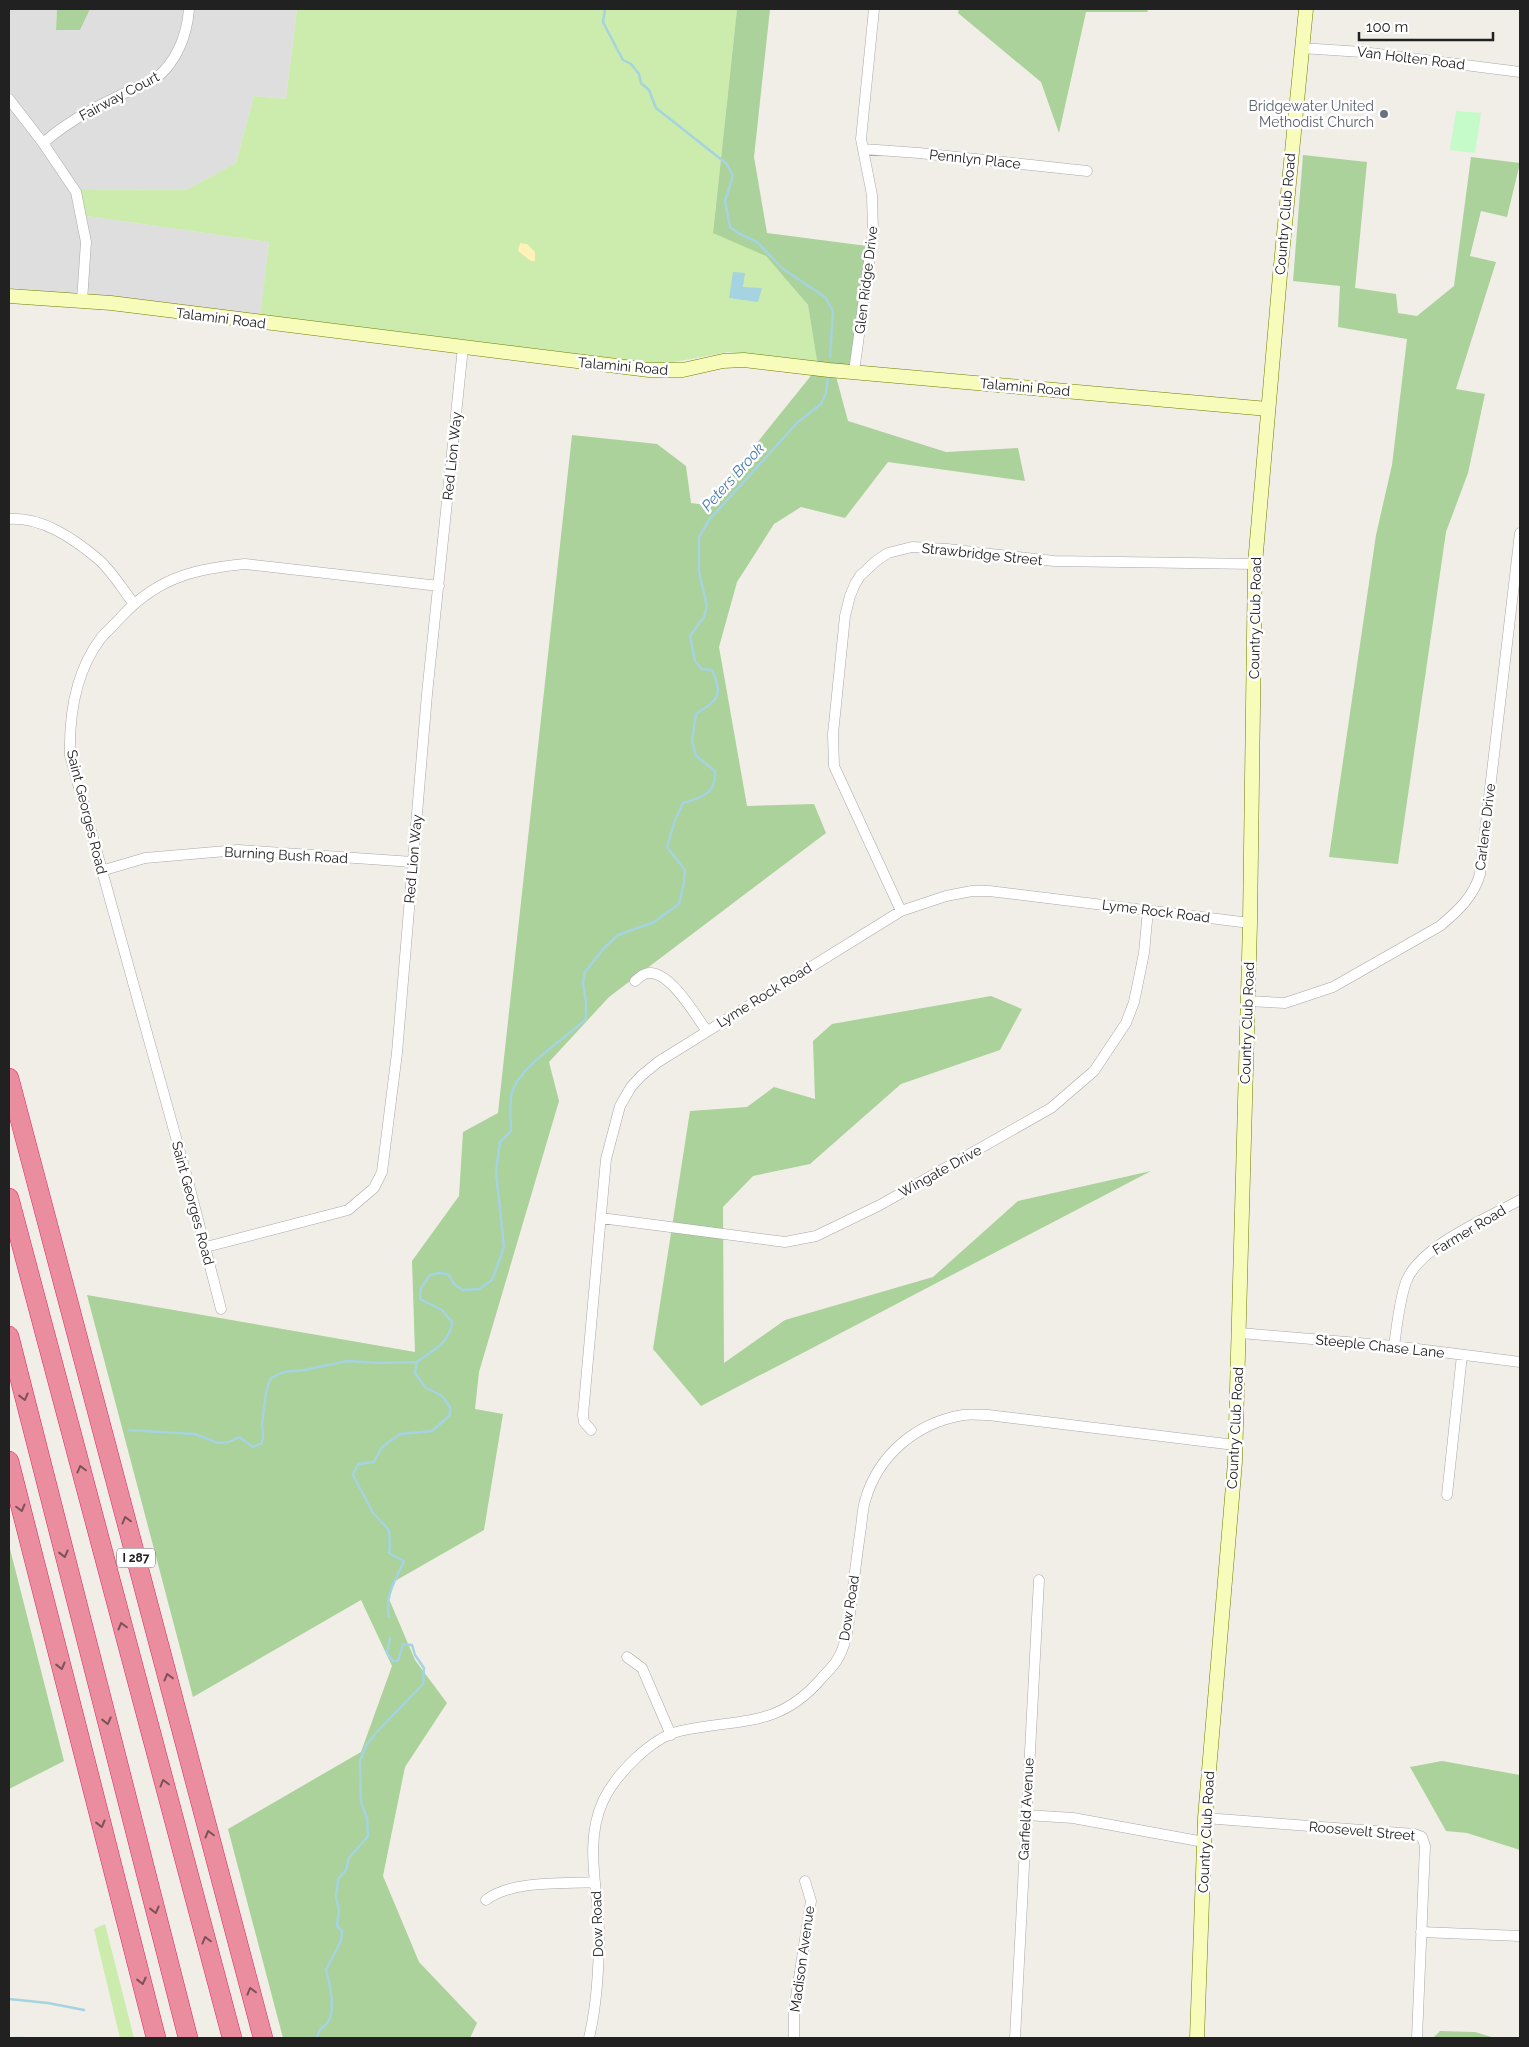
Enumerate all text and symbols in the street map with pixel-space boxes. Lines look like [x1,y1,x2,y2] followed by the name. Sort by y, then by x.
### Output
[1359,10,1493,42] scale bar
[1366,18,1408,36] text: 100 m
[1356,43,1466,73] street label: Van Holten Road
[76,68,162,124] street label: Fairway Court
[1248,98,1374,130] place label: Bridgewater United Methodist Church
[1378,108,1390,120] marker: Bridgewater United Methodist Church
[928,146,1022,172] street label: Pennlyn Place
[1272,152,1298,276] street label: Country Club Road
[851,225,881,335] street label: Glen Ridge Drive
[175,305,267,331] street label: Talamini Road
[577,354,669,378] street label: Talamini Road
[979,375,1071,399] street label: Talamini Road
[439,410,465,501] street label: Red Lion Way
[698,439,768,515] water label: Peters Brook
[921,540,1043,568] street label: Strawbridge Street
[1246,557,1264,679] street label: Country Club Road
[64,748,110,876] street label: Saint Georges Road
[1472,783,1498,871] street label: Carlene Drive
[401,814,425,904] street label: Red Lion Way
[224,844,348,866] street label: Burning Bush Road
[1101,896,1211,926] street label: Lyme Rock Road
[714,959,814,1031] street label: Lyme Rock Road
[1237,962,1257,1084] street label: Country Club Road
[169,1139,217,1267] street label: Saint Georges Road
[896,1142,984,1200] street label: Wingate Drive
[1429,1202,1509,1258] street label: Farmer Road
[1315,1331,1445,1361] street label: Steeple Chase Lane
[1224,1367,1246,1489] street label: Country Club Road
[18,1392,29,1401] one-way arrow
[76,1466,86,1474] one-way arrow
[15,1504,26,1513] one-way arrow
[121,1515,132,1524] one-way arrow
[117,1549,155,1568] road number: I 287
[58,1550,69,1559] one-way arrow
[836,1574,862,1642] street label: Dow Road
[118,1623,128,1631] one-way arrow
[55,1661,66,1670] one-way arrow
[163,1673,173,1682] one-way arrow
[101,1716,112,1725] one-way arrow
[1015,1757,1037,1861] street label: Garfield Avenue
[1195,1771,1217,1893] street label: Country Club Road
[159,1779,170,1788] one-way arrow
[1308,1818,1416,1844] street label: Roosevelt Street
[95,1819,106,1828] one-way arrow
[205,1831,215,1839] one-way arrow
[588,1891,606,1957] street label: Dow Road
[150,1905,160,1913] one-way arrow
[787,1905,817,2013] street label: Madison Avenue
[201,1937,211,1945] one-way arrow
[136,1976,147,1985] one-way arrow
[246,1987,257,1996] one-way arrow

